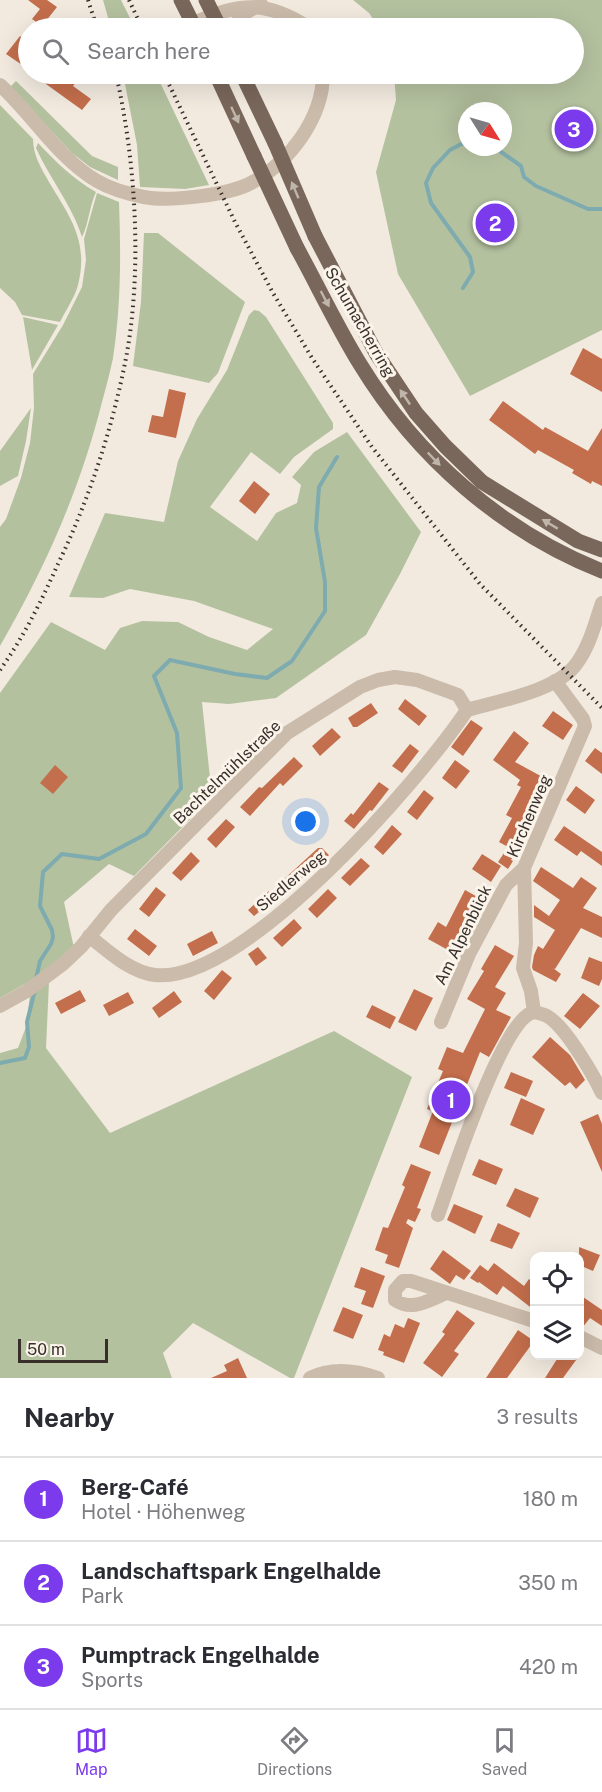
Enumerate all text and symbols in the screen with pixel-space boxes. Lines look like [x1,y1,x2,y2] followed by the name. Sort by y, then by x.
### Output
[18,18,584,84] search box
[39,35,72,68] icon: search
[87,38,211,64] text: Search here
[458,102,512,156] north arrow
[230,106,239,123] one-way arrow
[554,106,594,152] pin: 3
[290,181,299,199] one-way arrow
[476,200,514,246] pin: 2
[321,264,399,380] street label: Schumacherring
[320,291,330,308] one-way arrow
[399,389,411,405] one-way arrow
[427,452,441,466] one-way arrow
[542,519,558,530] one-way arrow
[170,716,284,828] street label: Bachtelmühlstraße
[503,772,555,860] street label: Kirchenweg
[291,807,320,836] your location
[252,846,330,915] street label: Siedlerweg
[431,882,495,988] street label: Am Alpenblick
[432,1078,470,1122] pin: 1
[530,1252,584,1360] map controls
[530,1252,584,1306] button: locate
[530,1306,584,1360] button: layers
[18,1336,108,1364] scale bar
[27,1340,65,1359] text: 50 m
[24,1402,114,1433] text: Nearby
[497,1405,578,1429] text: 3 results
[81,1474,189,1500] text: Berg-Café
[39,1487,48,1511] text: 1
[523,1487,578,1511] text: 180 m
[81,1500,246,1524] text: Hotel · Höhenweg
[81,1558,381,1584] text: Landschaftspark Engelhalde
[37,1571,50,1595] text: 2
[518,1571,578,1595] text: 350 m
[81,1584,124,1608] text: Park
[81,1642,320,1668] text: Pumptrack Engelhalde
[37,1655,50,1679] text: 3
[519,1655,578,1679] text: 420 m
[81,1668,143,1692] text: Sports
[75,1724,108,1779] tab: Map
[257,1724,332,1779] tab: Directions
[482,1724,527,1779] tab: Saved

